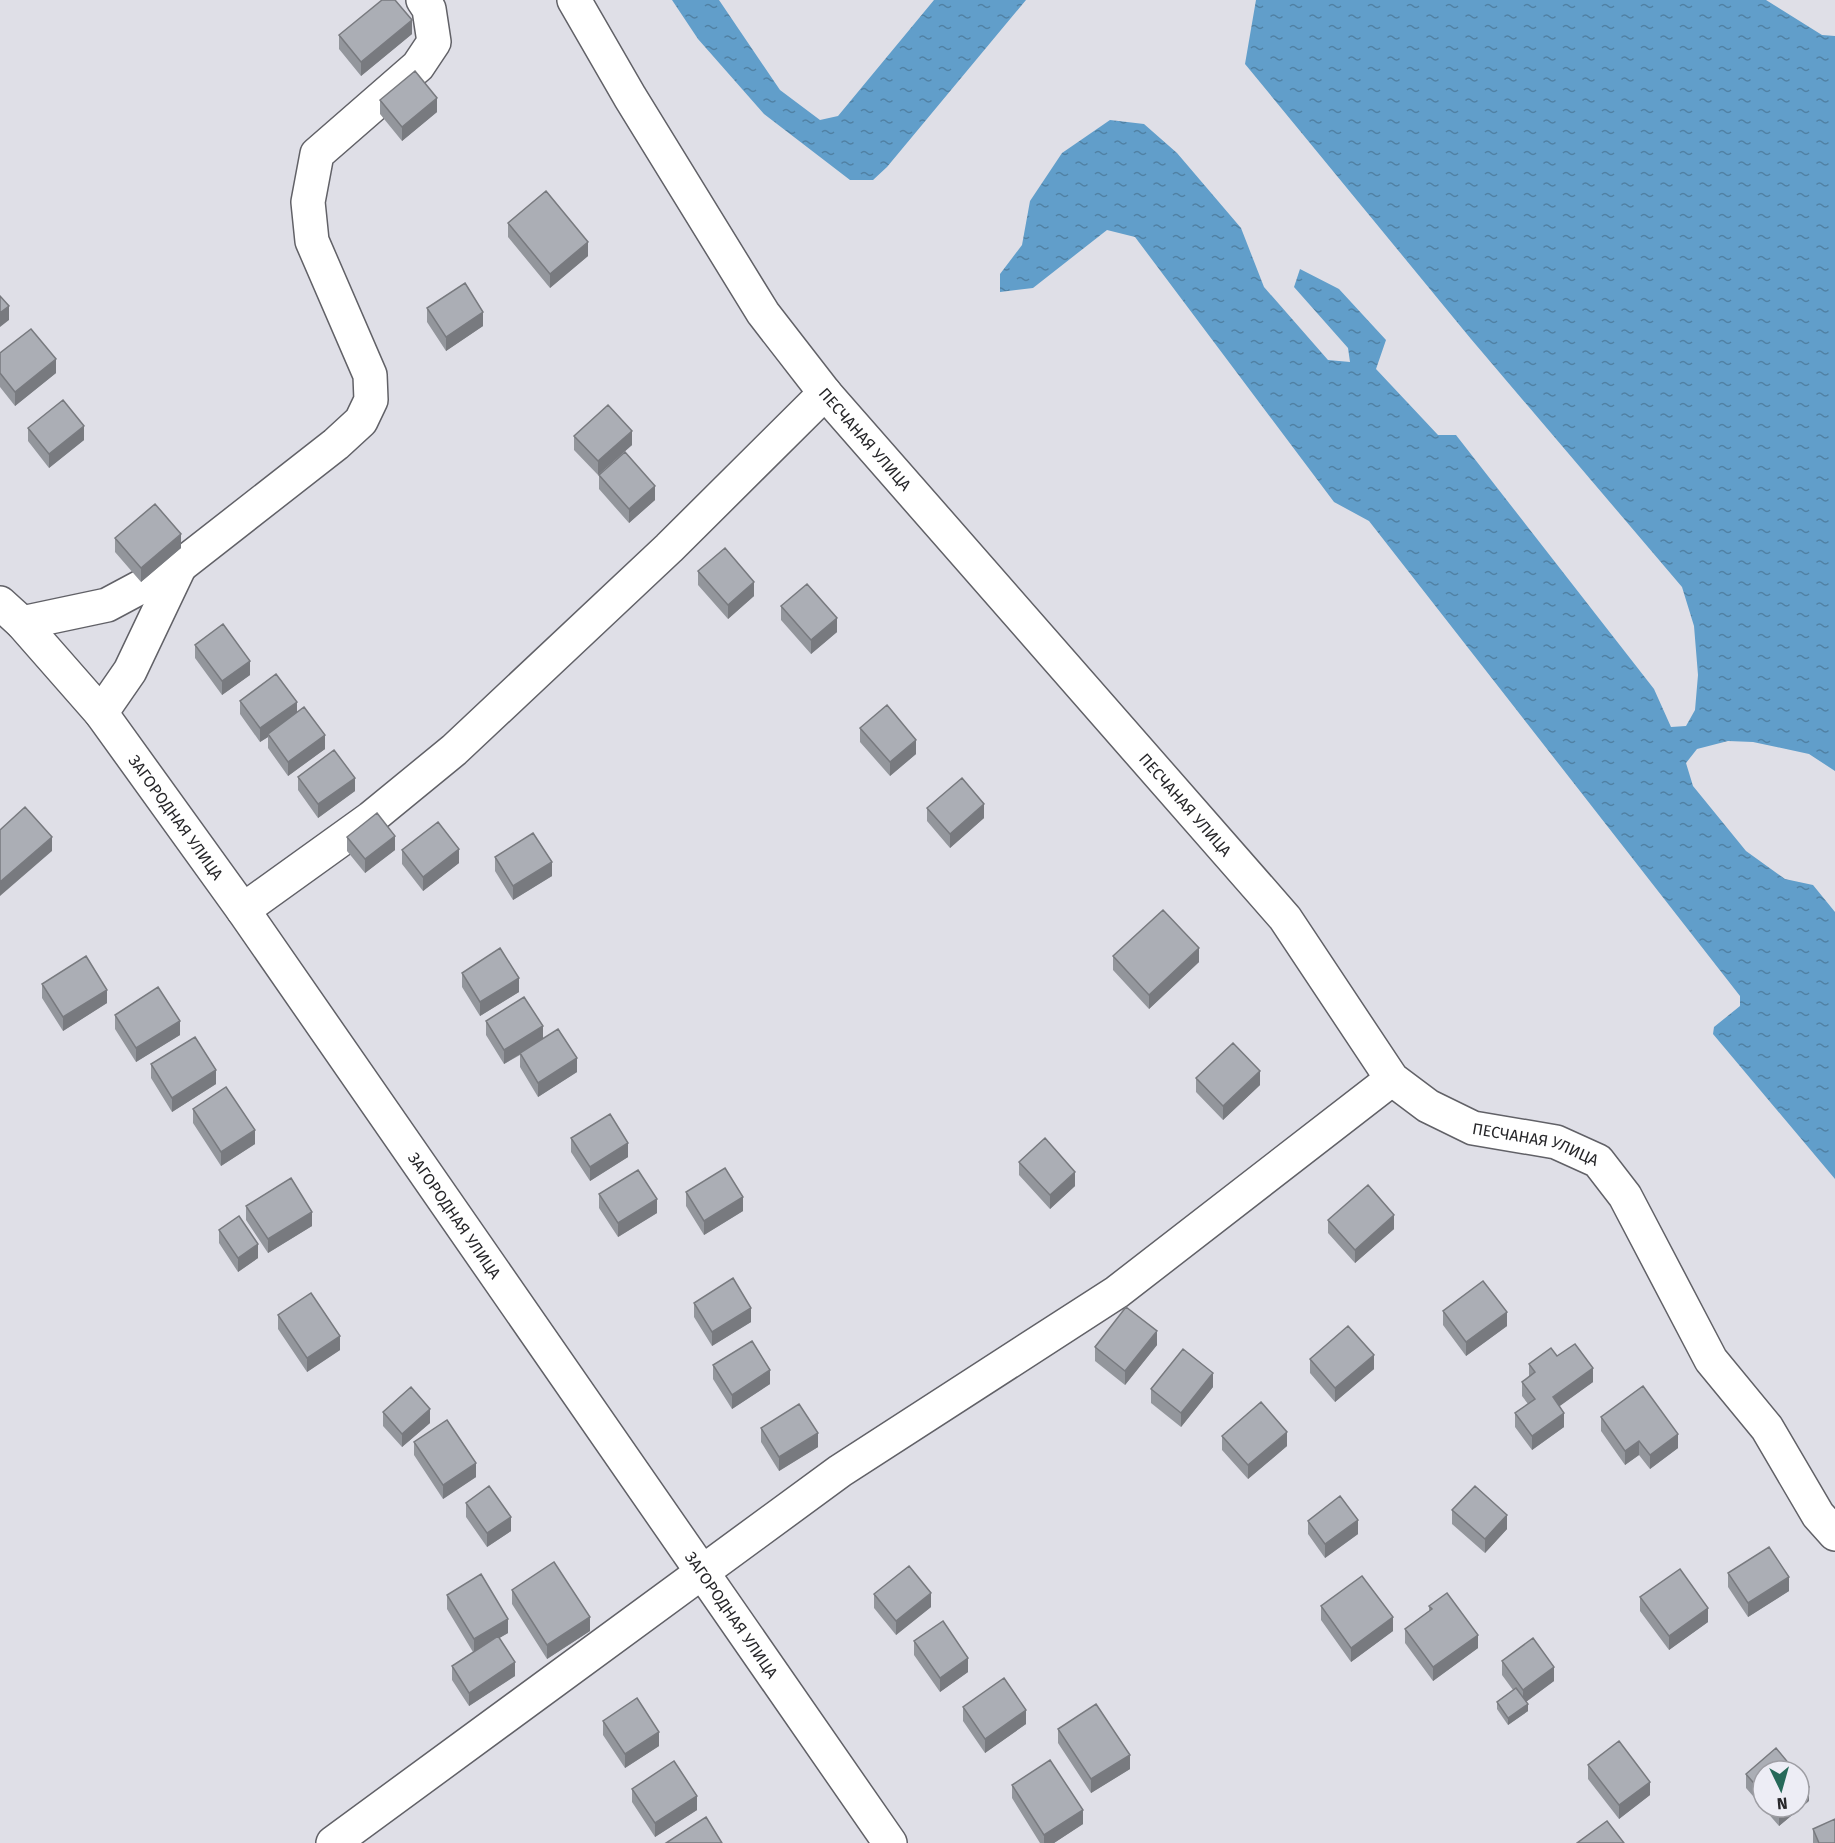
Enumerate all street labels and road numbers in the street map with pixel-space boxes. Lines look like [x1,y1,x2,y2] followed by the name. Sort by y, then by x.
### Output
[815,384,916,495] street label: ПЕСЧАНАЯ УЛИЦА
[1135,749,1236,861] street label: ПЕСЧАНАЯ УЛИЦА
[124,751,228,884] street label: ЗАГОРОДНАЯ УЛИЦА
[1471,1119,1602,1170] street label: ПЕСЧАНАЯ УЛИЦА
[404,1149,505,1283] street label: ЗАГОРОДНАЯ УЛИЦА
[681,1548,782,1683] street label: ЗАГОРОДНАЯ УЛИЦА

